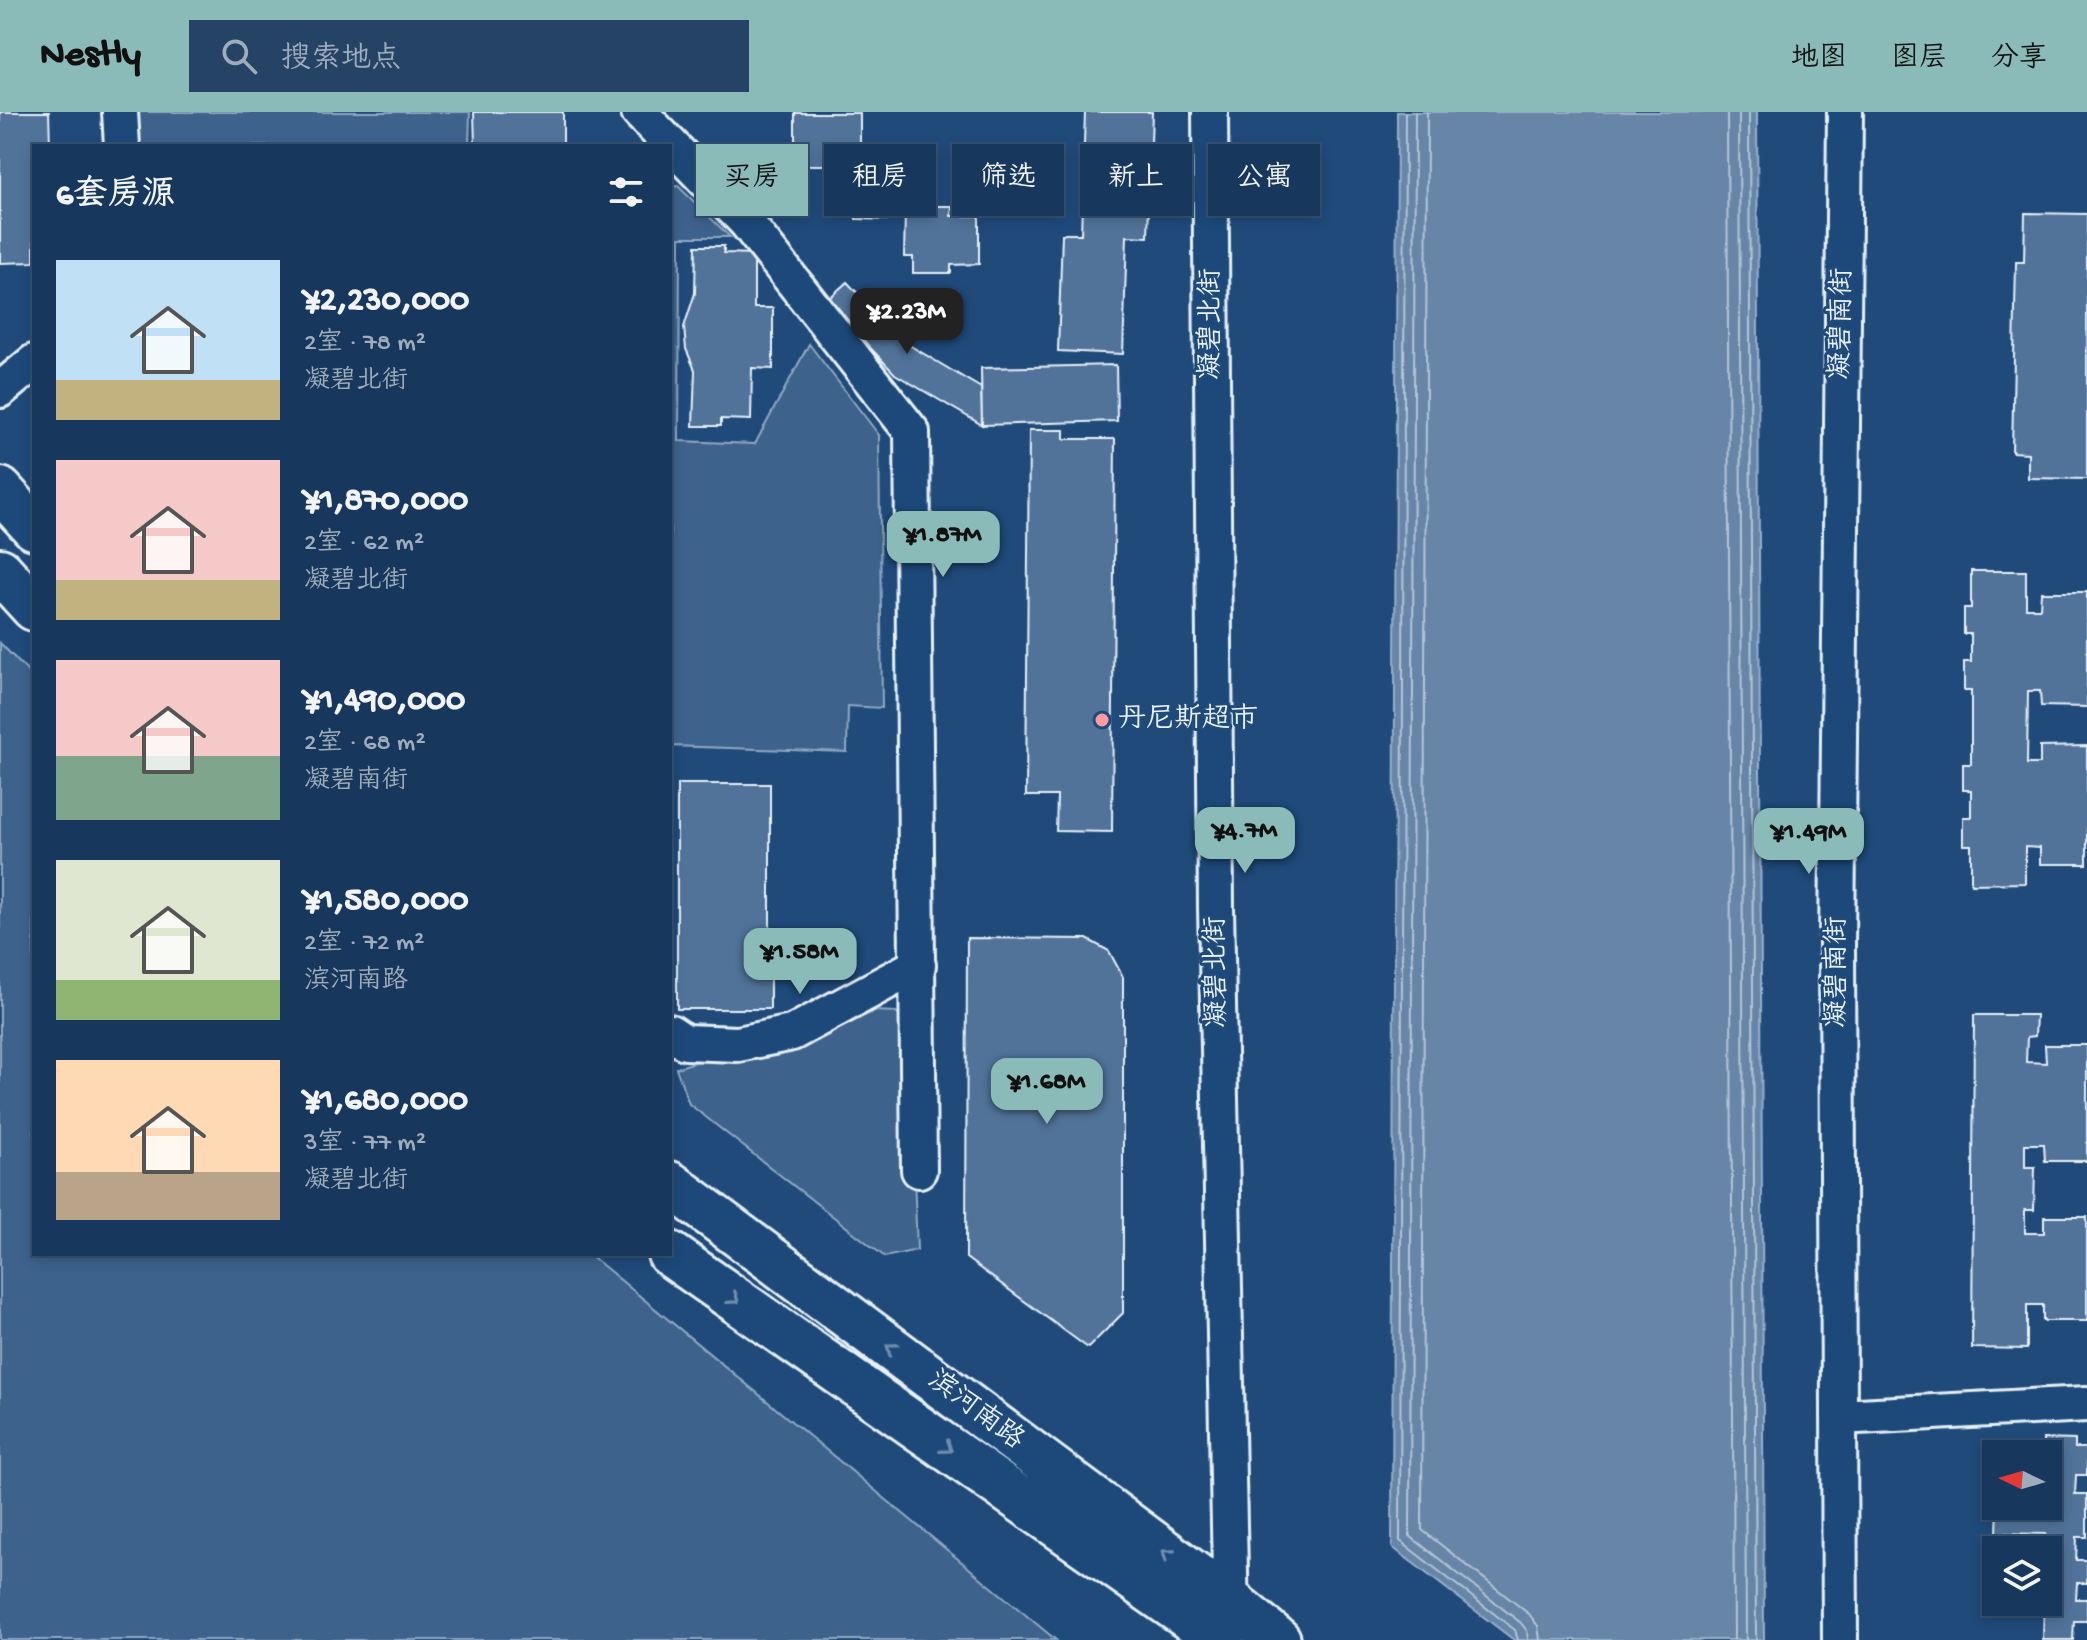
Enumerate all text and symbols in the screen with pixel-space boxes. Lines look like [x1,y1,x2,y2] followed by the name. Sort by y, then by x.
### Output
[189,20,749,92] search box
[40,34,141,78] text: Nestly
[217,34,261,78] icon: search
[281,43,401,78] text: 搜索地点
[1791,43,1847,76] text: 地图
[1891,43,1947,76] text: 图层
[1991,43,2047,76] text: 分享
[696,144,808,216] chip: 买房
[824,144,936,216] chip: 租房
[952,144,1064,216] chip: 筛选
[1080,144,1192,216] chip: 新上
[1208,144,1320,216] chip: 公寓
[604,170,648,214] icon: filters
[56,177,175,217] text: 6套房源
[1195,268,1229,380] street label: 凝碧北街
[1824,268,1860,380] street label: 凝碧南街
[304,282,469,322] text: ¥2,230,000
[842,288,972,356] pin: ¥2.23M
[120,292,216,388] icon: home
[868,298,946,329] text: ¥2.23M
[304,329,426,360] text: 2室 · 78 m²
[304,367,408,398] text: 凝碧北街
[304,482,468,522] text: ¥1,870,000
[120,492,216,588] icon: home
[878,511,1008,579] pin: ¥1.87M
[905,521,981,552] text: ¥1.87M
[304,529,424,560] text: 2室 · 62 m²
[304,567,408,598] text: 凝碧北街
[304,682,465,722] text: ¥1,490,000
[120,692,216,788] icon: home
[1118,703,1258,737] place label: 丹尼斯超市
[1093,711,1111,729] marker: 丹尼斯超市
[304,729,426,760] text: 2室 · 68 m²
[304,767,408,798] text: 凝碧南街
[1189,807,1301,875] pin: ¥4.7M
[1744,808,1874,876] pin: ¥1.49M
[1213,817,1277,848] text: ¥4.7M
[1772,818,1846,849] text: ¥1.49M
[304,882,469,922] text: ¥1,580,000
[120,892,216,988] icon: home
[1200,916,1235,1028] street label: 凝碧北街
[1820,916,1855,1028] street label: 凝碧南街
[735,928,865,996] pin: ¥1.58M
[304,929,424,960] text: 2室 · 72 m²
[762,938,838,969] text: ¥1.58M
[304,967,408,998] text: 滨河南路
[982,1058,1112,1126] pin: ¥1.68M
[1009,1068,1085,1099] text: ¥1.68M
[304,1082,468,1122] text: ¥1,680,000
[120,1092,216,1188] icon: home
[304,1129,426,1160] text: 3室 · 77 m²
[304,1167,408,1198] text: 凝碧北街
[725,1289,739,1304] one-way arrow
[885,1344,900,1358] one-way arrow
[920,1363,1031,1458] street label: 滨河南路
[938,1438,952,1453] one-way arrow
[1982,1440,2062,1520] north arrow
[1982,1440,2062,1616] map controls
[1982,1536,2062,1616] button: layers
[1161,1549,1176,1563] one-way arrow

